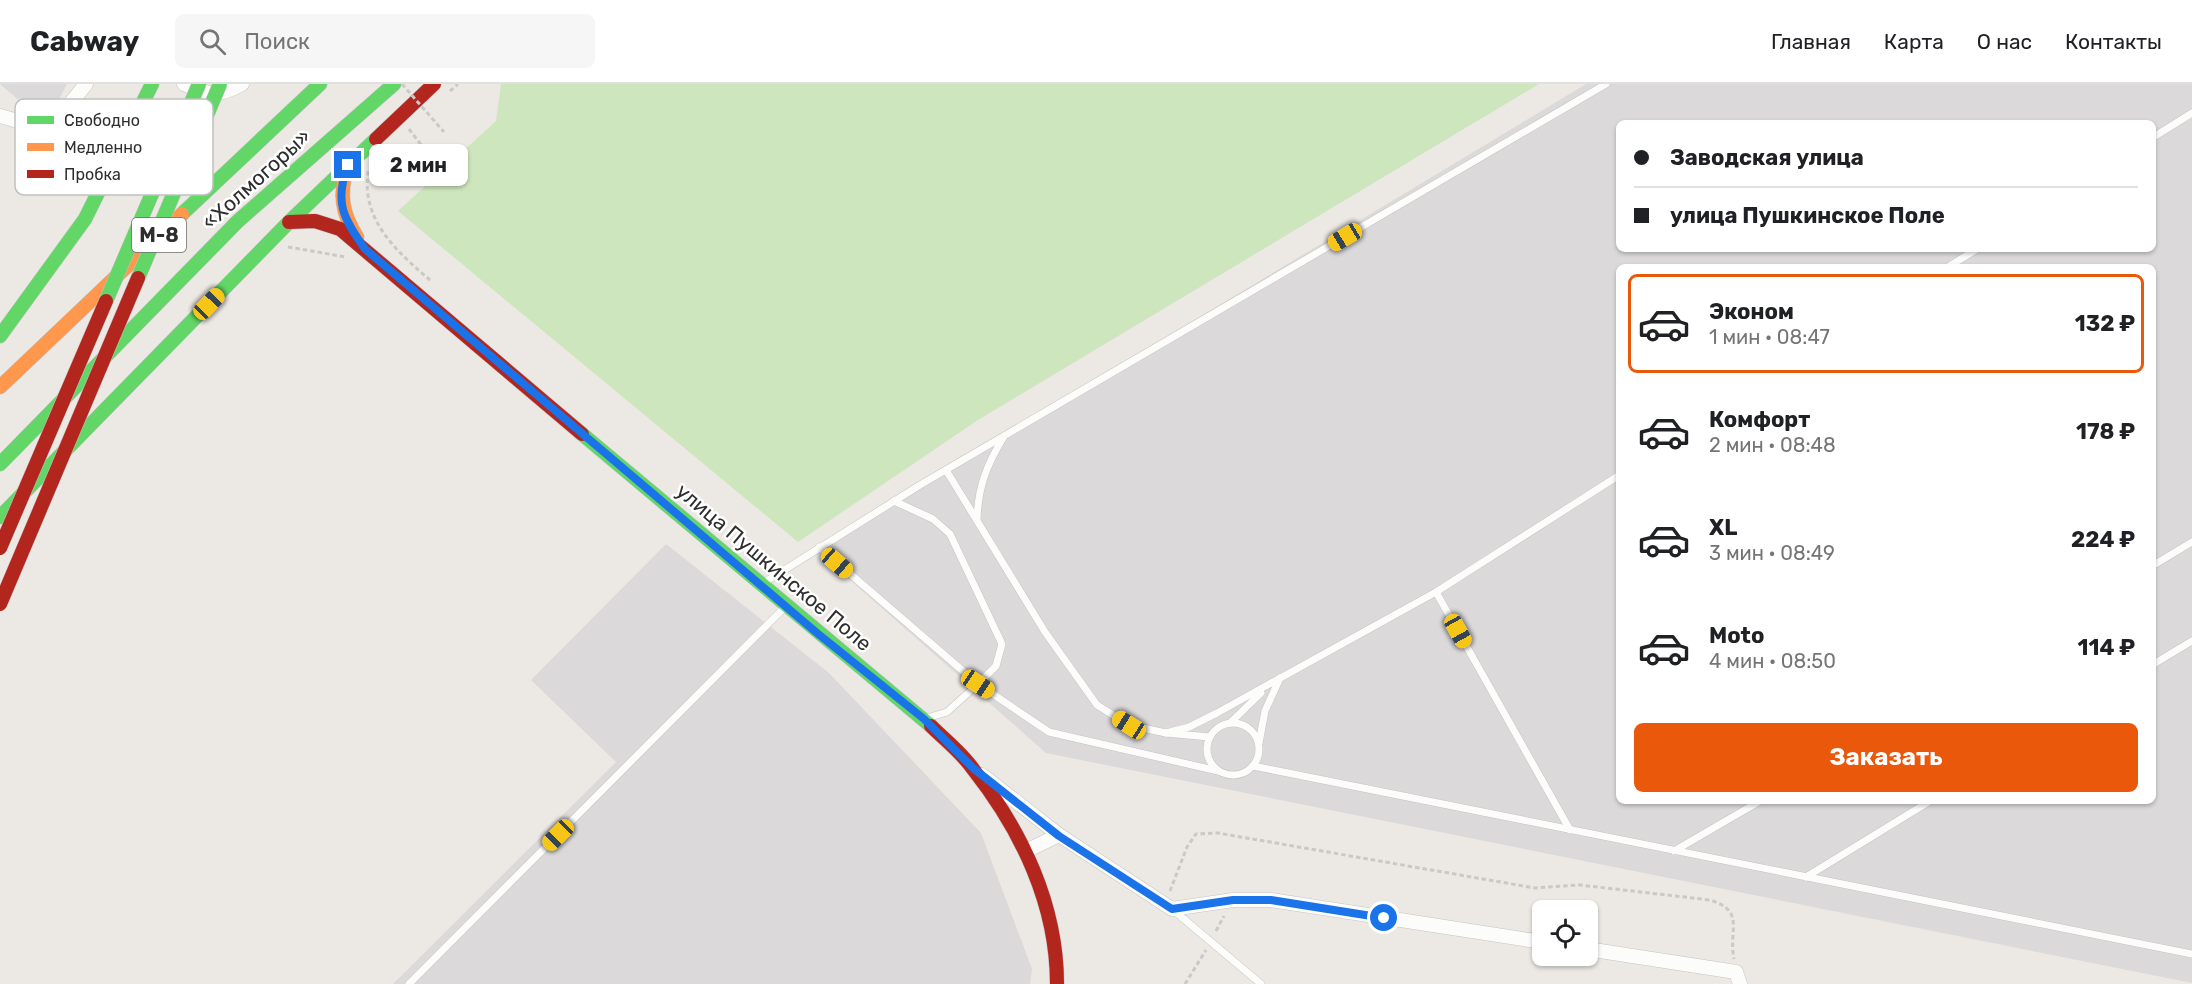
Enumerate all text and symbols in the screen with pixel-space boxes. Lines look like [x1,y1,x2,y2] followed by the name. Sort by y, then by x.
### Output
[175,14,595,68] search box
[30,25,139,58] text: Cabway
[196,25,229,58] icon: search
[244,28,310,55] text: Поиск
[1771,29,1851,54] text: Главная
[1884,29,1944,54] text: Карта
[1977,29,2032,54] text: О нас
[2065,29,2162,54] text: Контакты
[15,99,213,195] legend
[64,111,140,130] text: Свободно
[197,124,315,234] street label: «Холмогоры»
[64,138,142,157] text: Медленно
[369,144,468,186] callout: 2 мин
[1670,144,1864,171] text: Заводская улица
[334,151,361,178] route end
[390,153,447,177] text: 2 мин
[64,165,121,184] text: Пробка
[1670,202,1945,229] text: улица Пушкинское Поле
[132,218,186,252] road number: М-8
[1325,220,1365,254] car
[190,285,228,323] car
[1637,297,1691,351] icon: car
[1709,298,1794,325] text: Эконом
[2075,310,2135,337] text: 132 ₽
[1709,325,1830,349] text: 1 мин · 08:47
[1637,405,1691,459] icon: car
[1709,406,1810,433] text: Комфорт
[2076,418,2135,445] text: 178 ₽
[1709,433,1836,457] text: 2 мин · 08:48
[671,478,877,656] street label: улица Пушкинское Поле
[1637,513,1691,567] icon: car
[1709,514,1737,541] text: XL
[2071,526,2135,553] text: 224 ₽
[1709,541,1835,565] text: 3 мин · 08:49
[818,544,856,582] car
[1441,611,1475,651] car
[1637,621,1691,675] icon: car
[1709,622,1764,649] text: Moto
[2078,634,2135,661] text: 114 ₽
[1709,649,1836,673] text: 4 мин · 08:50
[958,666,998,702] car
[1109,708,1149,742] car
[1634,723,2138,792] button: Заказать
[539,816,577,854] car
[1532,900,1598,966] map controls
[1532,900,1598,966] button: locate
[1370,904,1397,931] route start

